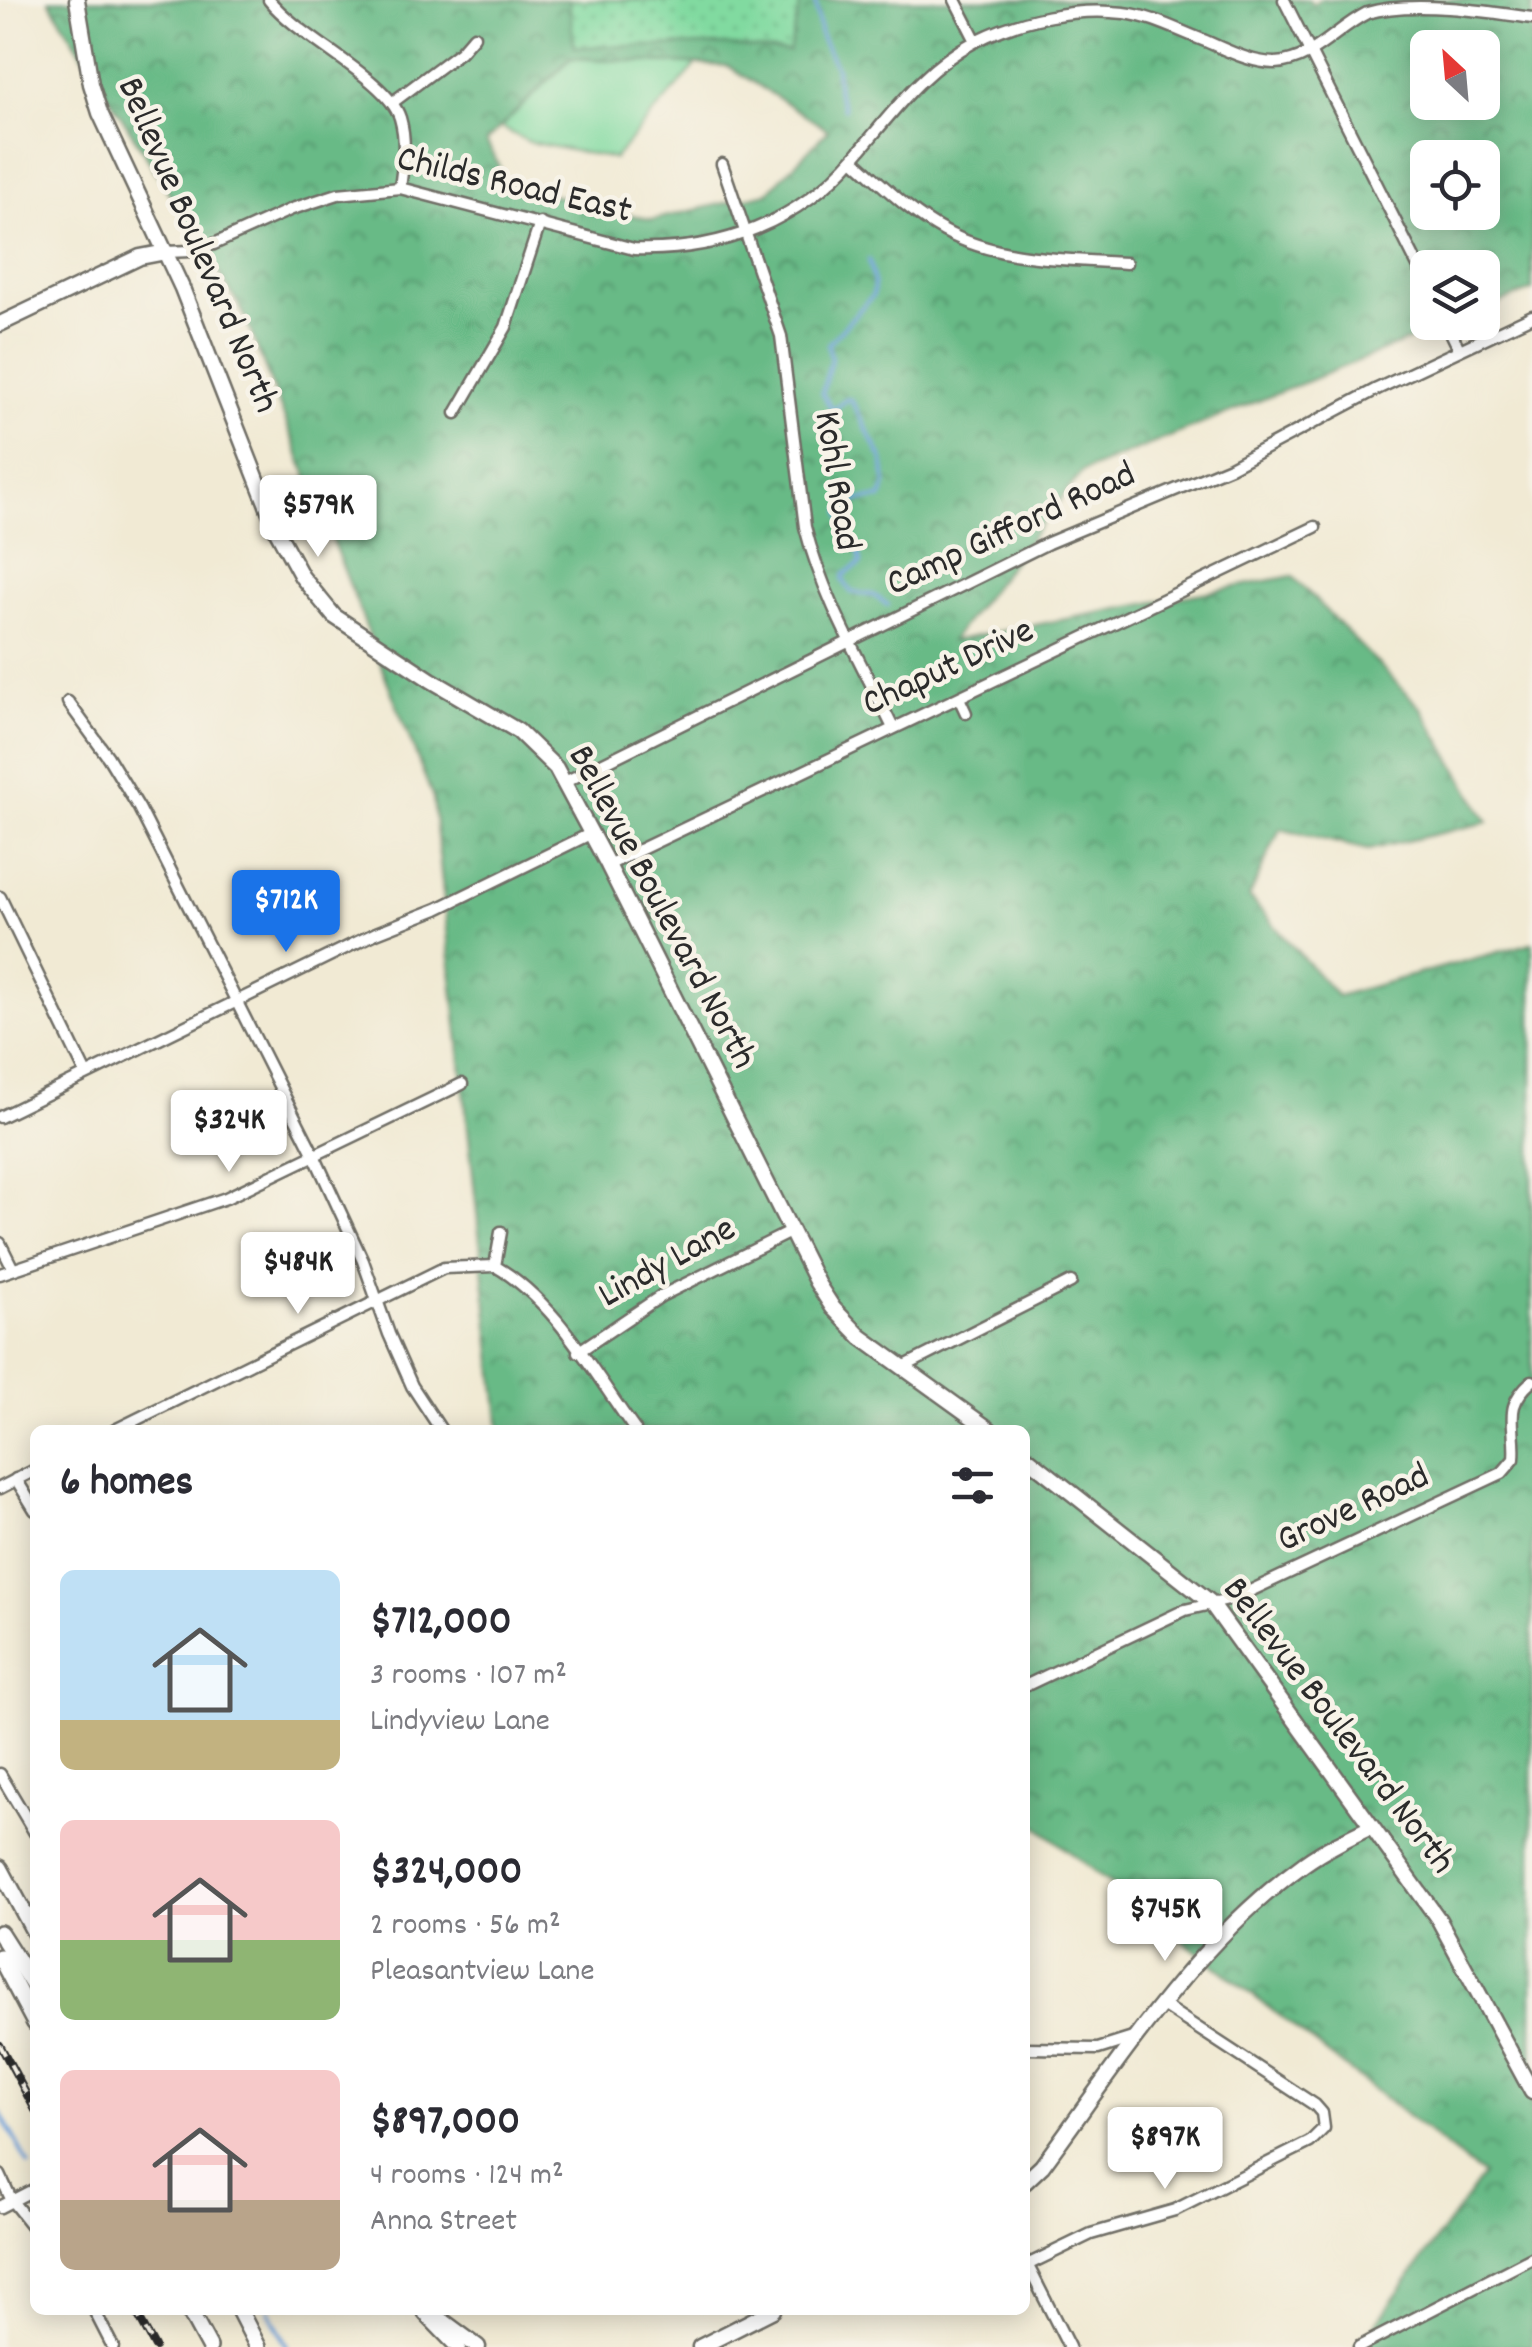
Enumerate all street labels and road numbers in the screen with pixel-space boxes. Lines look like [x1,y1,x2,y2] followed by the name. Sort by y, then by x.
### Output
[100,70,292,422] street label: Bellevue Boulevard North
[391,133,637,241] street label: Childs Road East
[797,407,873,555] street label: Kohl Road
[878,449,1146,613] street label: Camp Gifford Road
[854,605,1044,733] street label: Chaput Drive
[551,736,769,1080] street label: Bellevue Boulevard North
[589,1204,747,1324] street label: Lindy Lane
[1269,1451,1439,1569] street label: Grove Road
[1207,1567,1467,1887] street label: Bellevue Boulevard North

